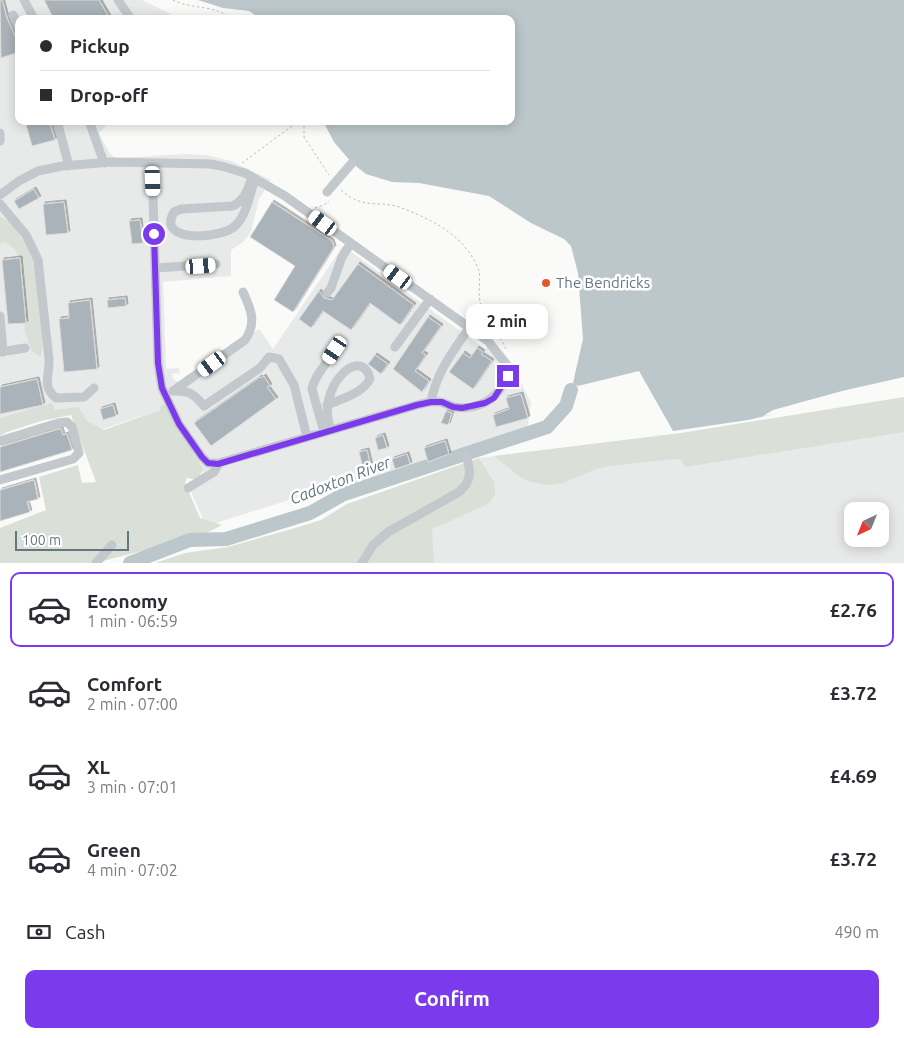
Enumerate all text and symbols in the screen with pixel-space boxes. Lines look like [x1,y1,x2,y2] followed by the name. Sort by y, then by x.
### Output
[70,35,130,57] text: Pickup
[70,84,148,106] text: Drop-off
[144,166,161,196] car
[306,208,339,238] car
[143,223,165,245] route start
[185,257,216,275] car
[381,262,414,292] car
[556,274,650,291] place label: The Bendricks
[540,277,552,289] marker: The Bendricks
[467,304,549,338] callout: 2 min
[487,312,527,330] text: 2 min
[320,333,349,367] car
[195,349,228,379] car
[497,365,519,387] route end
[287,452,394,507] water label: Cadoxton River
[844,502,889,548] north arrow
[844,502,889,547] map controls
[15,528,129,551] scale bar
[22,532,61,548] text: 100 m
[27,587,72,632] icon: car
[87,590,168,612] text: Economy
[829,599,877,621] text: £2.76
[87,612,178,630] text: 1 min · 06:59
[27,670,72,715] icon: car
[87,673,162,695] text: Comfort
[829,682,877,704] text: £3.72
[87,695,178,713] text: 2 min · 07:00
[27,753,72,798] icon: car
[87,756,110,778] text: XL
[829,765,877,787] text: £4.69
[87,778,178,796] text: 3 min · 07:01
[27,836,72,881] icon: car
[87,839,141,861] text: Green
[829,848,877,870] text: £3.72
[87,861,178,879] text: 4 min · 07:02
[25,918,53,946] icon: cash
[65,921,106,943] text: Cash
[834,923,879,941] text: 490 m
[25,970,879,1028] button: Confirm

